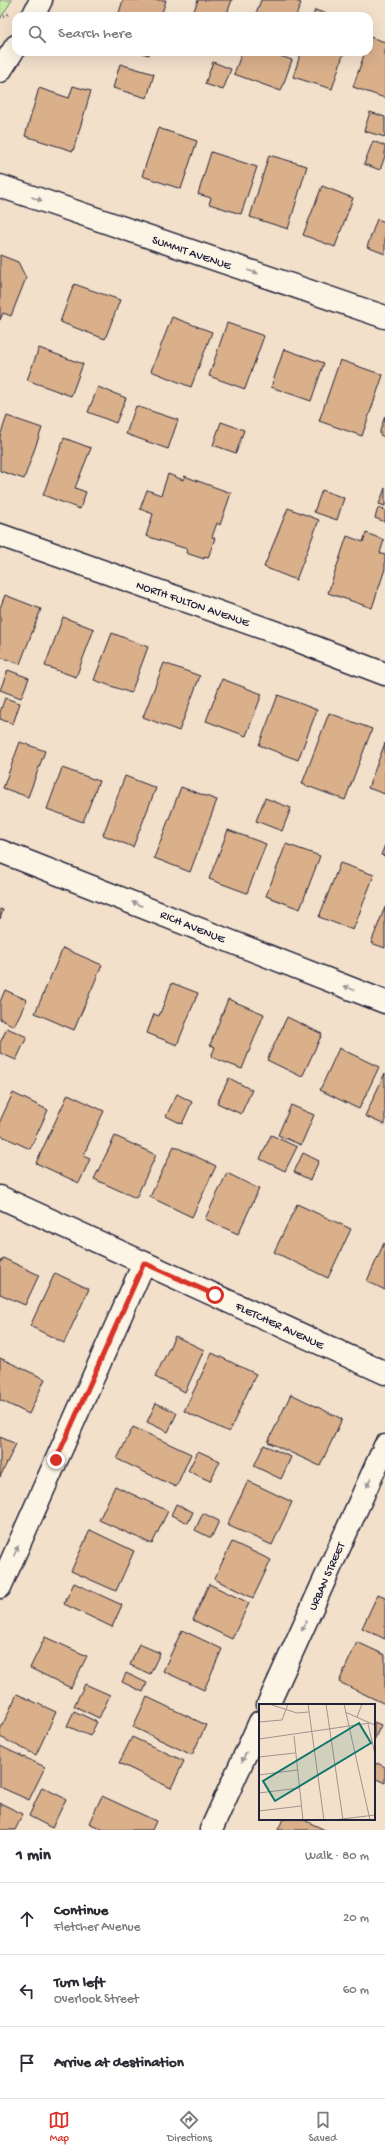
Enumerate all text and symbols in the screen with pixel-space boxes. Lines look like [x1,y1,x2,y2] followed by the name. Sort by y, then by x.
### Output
[12,12,373,56] search box
[26,23,48,45] icon: search
[58,25,132,43] text: Search here
[31,196,43,202] one-way arrow
[150,234,233,274] street label: SUMMIT AVENUE
[247,270,259,276] one-way arrow
[134,579,251,631] street label: NORTH FULTON AVENUE
[131,901,142,907] one-way arrow
[158,908,227,947] street label: RICH AVENUE
[342,984,354,990] one-way arrow
[206,1286,224,1304] route start
[232,1300,326,1354] street label: FLETCHER AVENUE
[47,1451,65,1469] route end
[366,1476,372,1487] one-way arrow
[307,1539,350,1613] street label: URBAN STREET
[13,1545,19,1557] one-way arrow
[301,1620,307,1631] one-way arrow
[259,1704,375,1820] inset map
[241,1752,247,1763] one-way arrow
[16,1846,51,1866] text: 1 min
[305,1849,369,1864] text: Walk · 80 m
[54,1902,108,1920] text: Continue
[16,1908,38,1930] icon: ahead
[343,1911,369,1926] text: 20 m
[54,1920,140,1935] text: Fletcher Avenue
[54,1974,105,1992] text: Turn left
[16,1980,38,2002] icon: left
[343,1983,369,1998] text: 60 m
[54,1992,139,2007] text: Overlook Street
[16,2052,38,2074] icon: arrive
[54,2054,184,2072] text: Arrive at destination
[48,2109,70,2145] tab: Map
[167,2109,212,2145] tab: Directions
[308,2109,337,2145] tab: Saved

